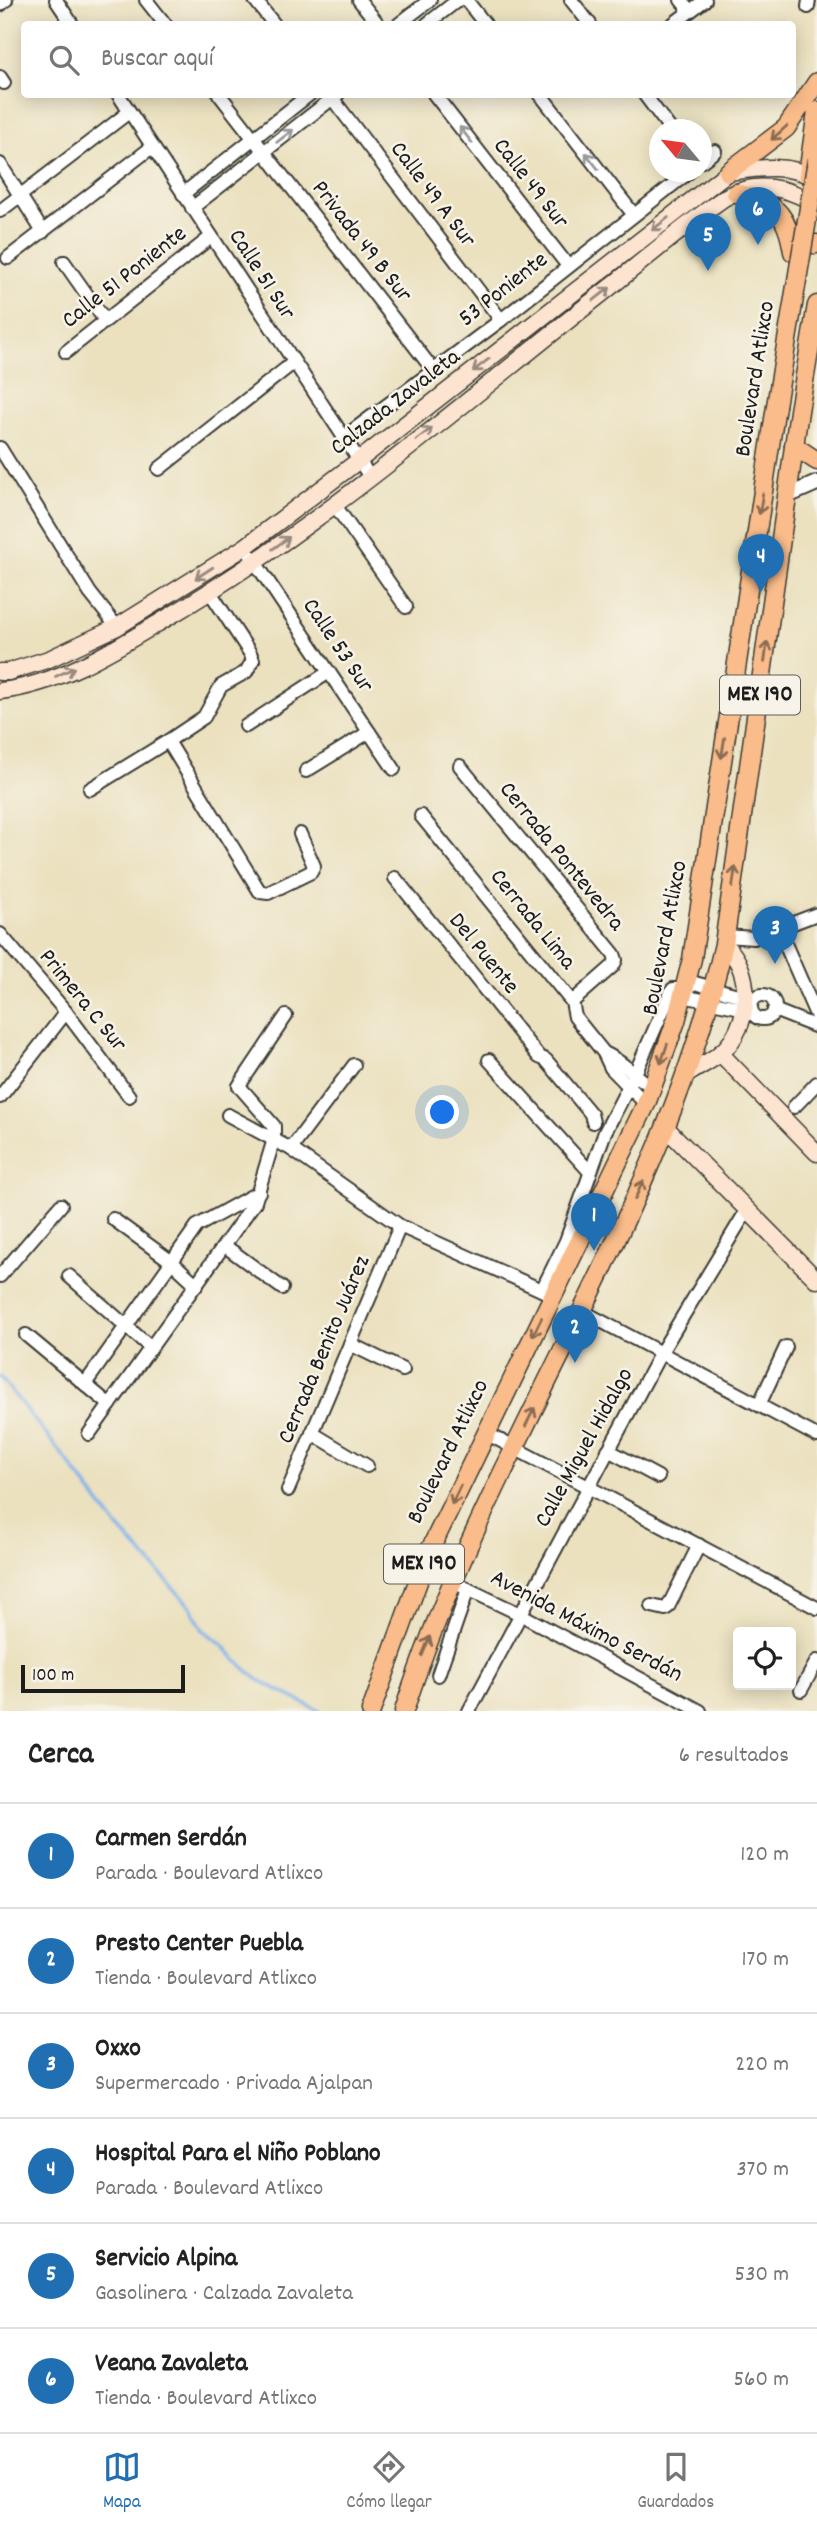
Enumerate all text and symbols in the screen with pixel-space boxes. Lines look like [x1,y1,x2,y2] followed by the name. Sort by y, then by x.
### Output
[21,21,796,98] search box
[45,41,83,79] icon: search
[101,41,213,78] text: Buscar aquí
[649,119,712,182] north arrow
[771,125,788,142] one-way arrow
[458,127,473,145] one-way arrow
[275,128,293,143] one-way arrow
[484,131,576,237] street label: Calle 49 Sur
[381,135,483,255] street label: Calle 49 A Sur
[584,152,599,170] one-way arrow
[302,174,420,310] street label: Privada 49 B Sur
[735,187,781,245] pin: 6
[685,213,731,271] pin: 5
[651,216,670,231] one-way arrow
[55,218,195,338] street label: Calle 51 Poniente
[219,223,303,327] street label: Calle 51 Sur
[452,244,556,336] street label: 53 Poniente
[593,286,611,301] one-way arrow
[727,299,785,459] street label: Boulevard Atlixco
[324,341,469,465] street label: Calzada Zavaleta
[473,357,491,372] one-way arrow
[414,427,432,442] one-way arrow
[755,492,768,515] one-way arrow
[738,534,784,592] pin: 4
[271,536,290,550] one-way arrow
[195,566,214,580] one-way arrow
[293,592,381,700] street label: Calle 53 Sur
[760,641,773,664] one-way arrow
[54,665,75,678] one-way arrow
[720,676,800,715] road number: MEX 190
[716,736,729,759] one-way arrow
[490,775,632,940] street label: Cerrada Pontevedra
[634,858,698,1018] street label: Boulevard Atlixco
[481,862,584,978] street label: Cerrada Lima
[728,866,741,889] one-way arrow
[439,906,527,1002] street label: Del Puente
[752,906,798,964] pin: 3
[30,942,134,1060] street label: Primera C Sur
[657,1043,669,1065] one-way arrow
[425,1095,459,1129] your location
[633,1180,646,1201] one-way arrow
[571,1193,617,1251] pin: 1
[270,1251,380,1449] street label: Cerrada Benito Juárez
[552,1305,598,1363] pin: 2
[529,1316,543,1337] one-way arrow
[527,1362,643,1534] street label: Calle Miguel Hidalgo
[399,1374,499,1530] street label: Boulevard Atlixco
[523,1407,537,1428] one-way arrow
[449,1484,462,1505] one-way arrow
[384,1544,464,1583] road number: MEX 190
[484,1562,688,1692] street label: Avenida Máximo Serdán
[733,1627,796,1690] map controls
[733,1627,796,1690] button: locate
[420,1636,433,1658] one-way arrow
[21,1662,186,1694] scale bar
[32,1663,74,1690] text: 100 m
[28,1735,93,1778] text: Cerca
[679,1740,789,1773] text: 6 resultados
[95,1821,247,1858] text: Carmen Serdán
[48,1839,54,1872] text: 1
[740,1839,789,1872] text: 120 m
[95,1858,323,1891] text: Parada · Boulevard Atlixco
[95,1926,303,1963] text: Presto Center Puebla
[46,1944,56,1977] text: 2
[742,1944,789,1977] text: 170 m
[95,1963,317,1996] text: Tienda · Boulevard Atlixco
[95,2031,141,2068] text: Oxxo
[46,2049,56,2082] text: 3
[735,2049,789,2082] text: 220 m
[95,2068,373,2101] text: Supermercado · Privada Ajalpan
[95,2136,381,2173] text: Hospital Para el Niño Poblano
[46,2154,56,2187] text: 4
[736,2154,789,2187] text: 370 m
[95,2173,323,2206] text: Parada · Boulevard Atlixco
[95,2241,237,2278] text: Servicio Alpina
[46,2259,56,2292] text: 5
[735,2259,789,2292] text: 530 m
[95,2278,353,2311] text: Gasolinera · Calzada Zavaleta
[95,2346,247,2383] text: Veana Zavaleta
[45,2364,57,2397] text: 6
[733,2364,789,2397] text: 560 m
[95,2383,317,2416] text: Tienda · Boulevard Atlixco
[103,2448,141,2517] tab: Mapa
[346,2448,432,2517] tab: Cómo llegar
[637,2448,714,2517] tab: Guardados

